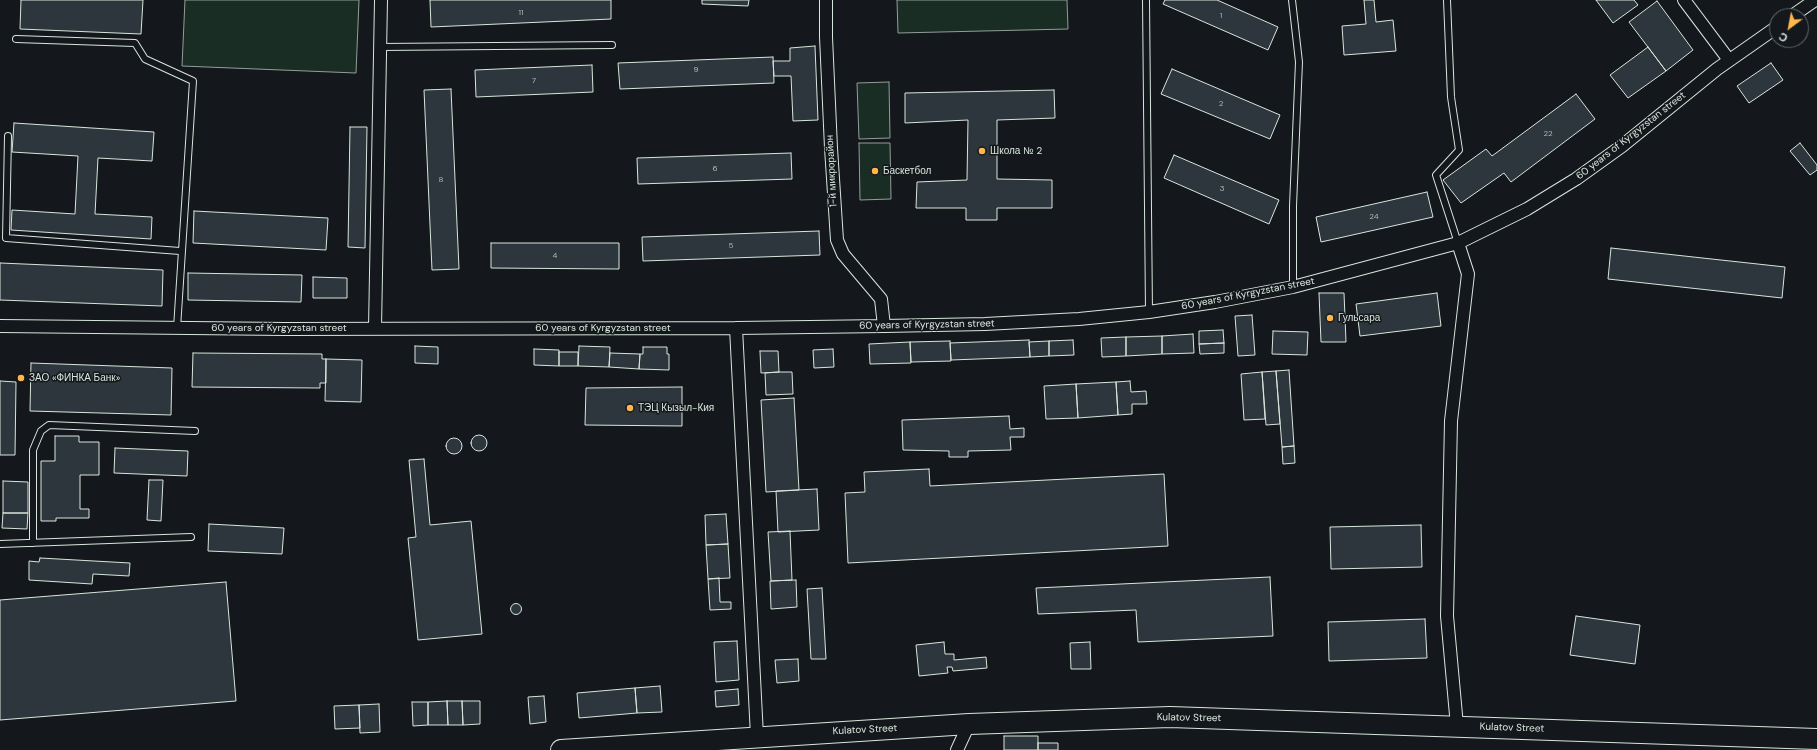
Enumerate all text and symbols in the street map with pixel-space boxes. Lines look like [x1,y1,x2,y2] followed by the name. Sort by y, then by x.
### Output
[519,8,523,18] house number: 11
[1769,8,1809,48] north arrow
[1220,11,1222,21] house number: 1
[1776,29,1790,45] text: С
[693,65,699,75] house number: 9
[532,76,536,86] house number: 7
[1574,90,1688,182] street label: 60 years of Kyrgyzstan street
[1219,99,1223,109] house number: 2
[1543,129,1553,139] house number: 22
[824,134,840,208] street label: 1-й микрорайон
[990,145,1042,157] place label: Школа № 2
[977,146,987,156] marker: Школа № 2
[712,164,718,174] house number: 6
[883,165,931,177] place label: Баскетбол
[870,166,880,176] marker: Баскетбол
[439,175,443,185] house number: 8
[1220,184,1224,194] house number: 3
[1369,212,1379,222] house number: 24
[729,241,733,251] house number: 5
[553,251,557,261] house number: 4
[1180,275,1316,313] street label: 60 years of Kyrgyzstan street
[1338,312,1380,324] place label: Гульсара
[1325,313,1335,323] marker: Гульсара
[859,318,995,332] street label: 60 years of Kyrgyzstan street
[211,322,347,334] street label: 60 years of Kyrgyzstan street
[535,322,671,334] street label: 60 years of Kyrgyzstan street
[29,372,120,384] place label: ЗАО «ФИНКА Банк»
[16,373,26,383] marker: ЗАО «ФИНКА Банк»
[638,402,714,414] place label: ТЭЦ Кызыл-Кия
[625,403,635,413] marker: ТЭЦ Кызыл-Кия
[1157,711,1221,725] street label: Kulatov Street
[1479,721,1545,735] street label: Kulatov Street
[832,722,898,738] street label: Kulatov Street

